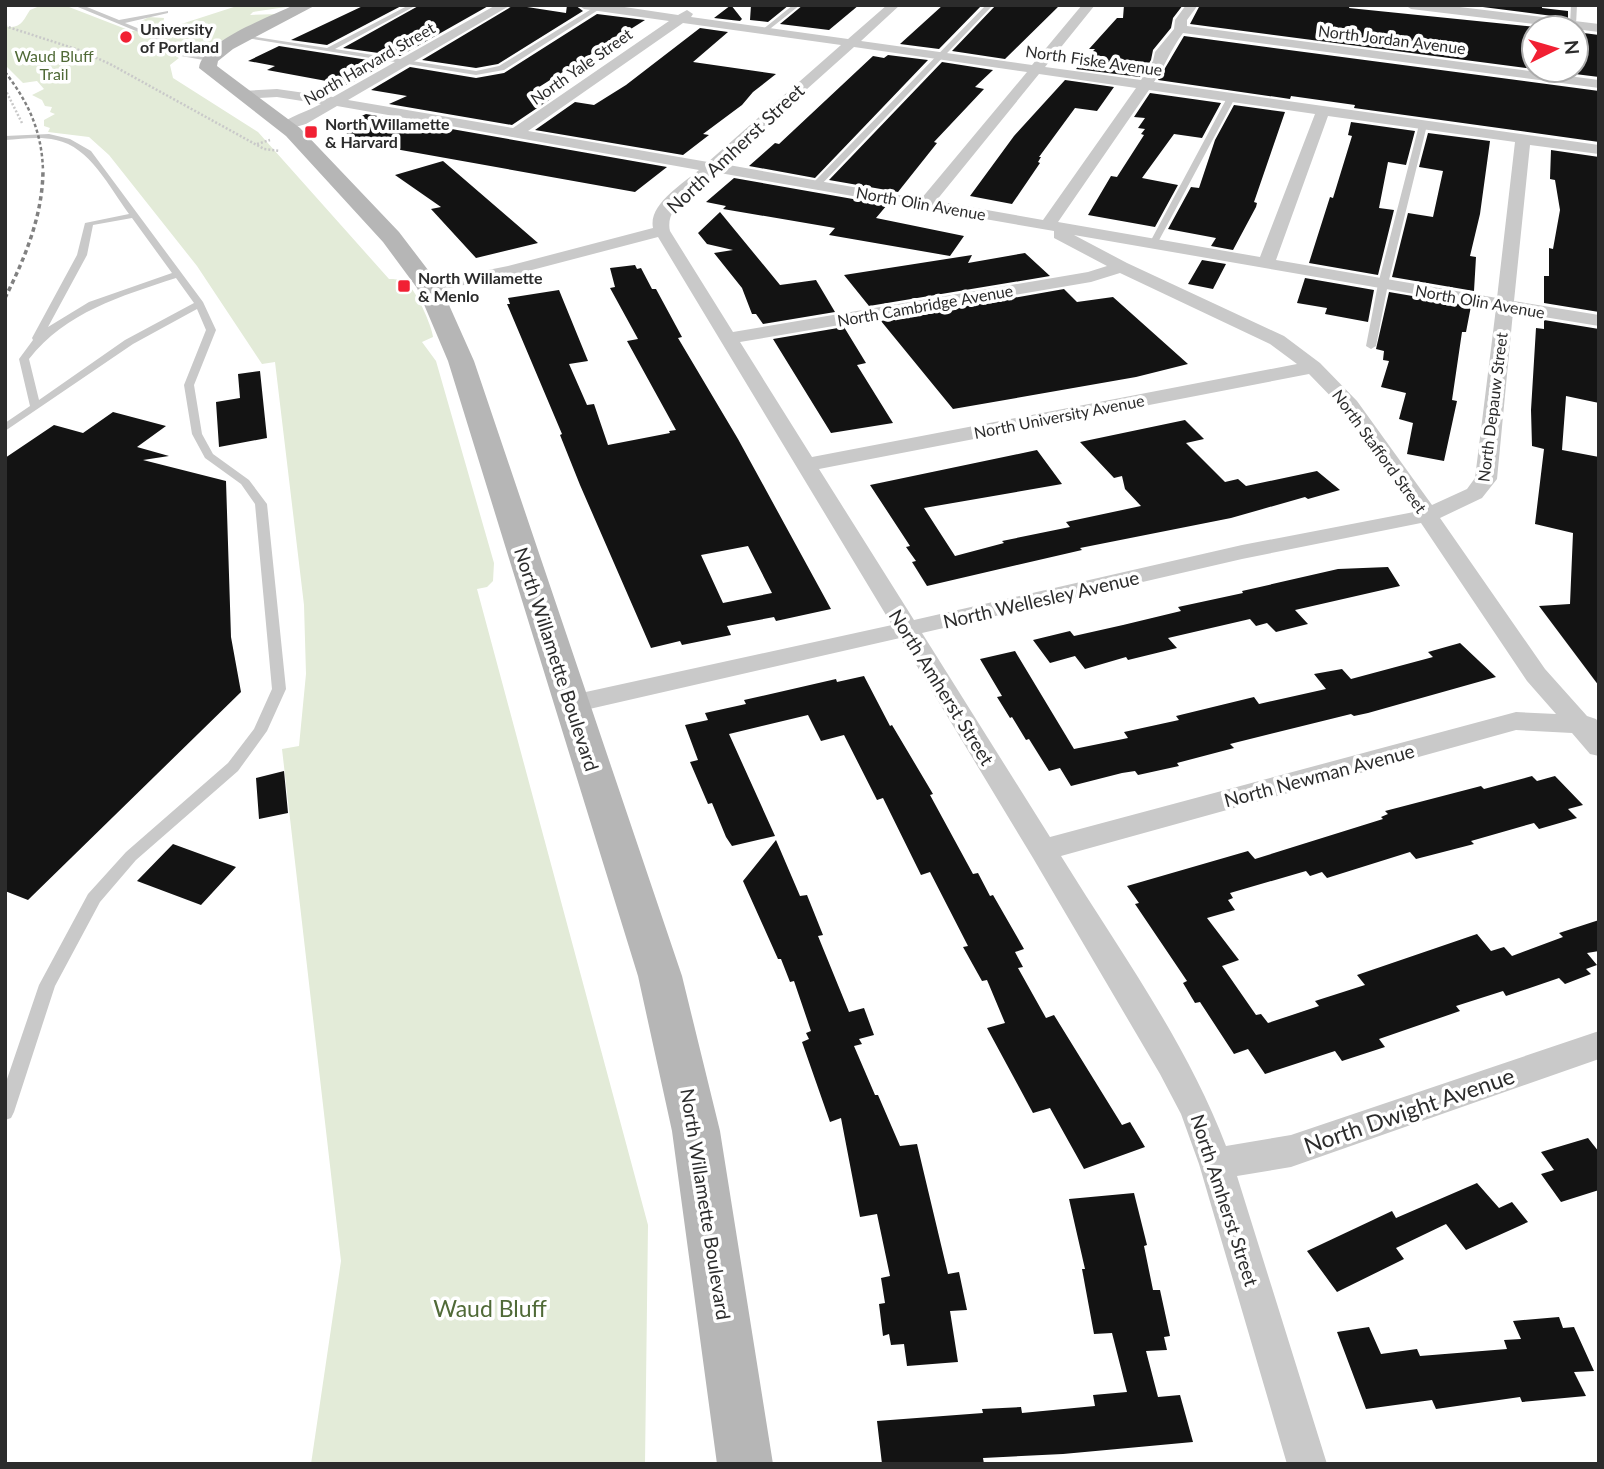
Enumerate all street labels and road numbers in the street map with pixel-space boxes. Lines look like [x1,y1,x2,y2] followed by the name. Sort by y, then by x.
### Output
[300,18,438,108] street label: North Harvard Street
[1317,21,1467,57] street label: North Jordan Avenue
[527,24,636,108] street label: North Yale Street
[1024,41,1164,79] street label: North Fiske Avenue
[662,78,809,218] street label: North Amherst Street
[855,182,987,224] street label: North Olin Avenue
[836,280,1014,330] street label: North Cambridge Avenue
[1414,280,1546,322] street label: North Olin Avenue
[1473,331,1511,483] street label: North Depauw Street
[1329,386,1431,517] street label: North Stafford Street
[972,390,1146,442] street label: North University Avenue
[510,544,604,774] street label: North Willamette Boulevard
[941,565,1141,633] street label: North Wellesley Avenue
[885,605,999,769] street label: North Amherst Street
[1221,739,1417,811] street label: North Newman Avenue
[1300,1061,1518,1159] street label: North Dwight Avenue
[676,1087,736,1321] street label: North Willamette Boulevard
[1186,1111,1264,1289] street label: North Amherst Street

